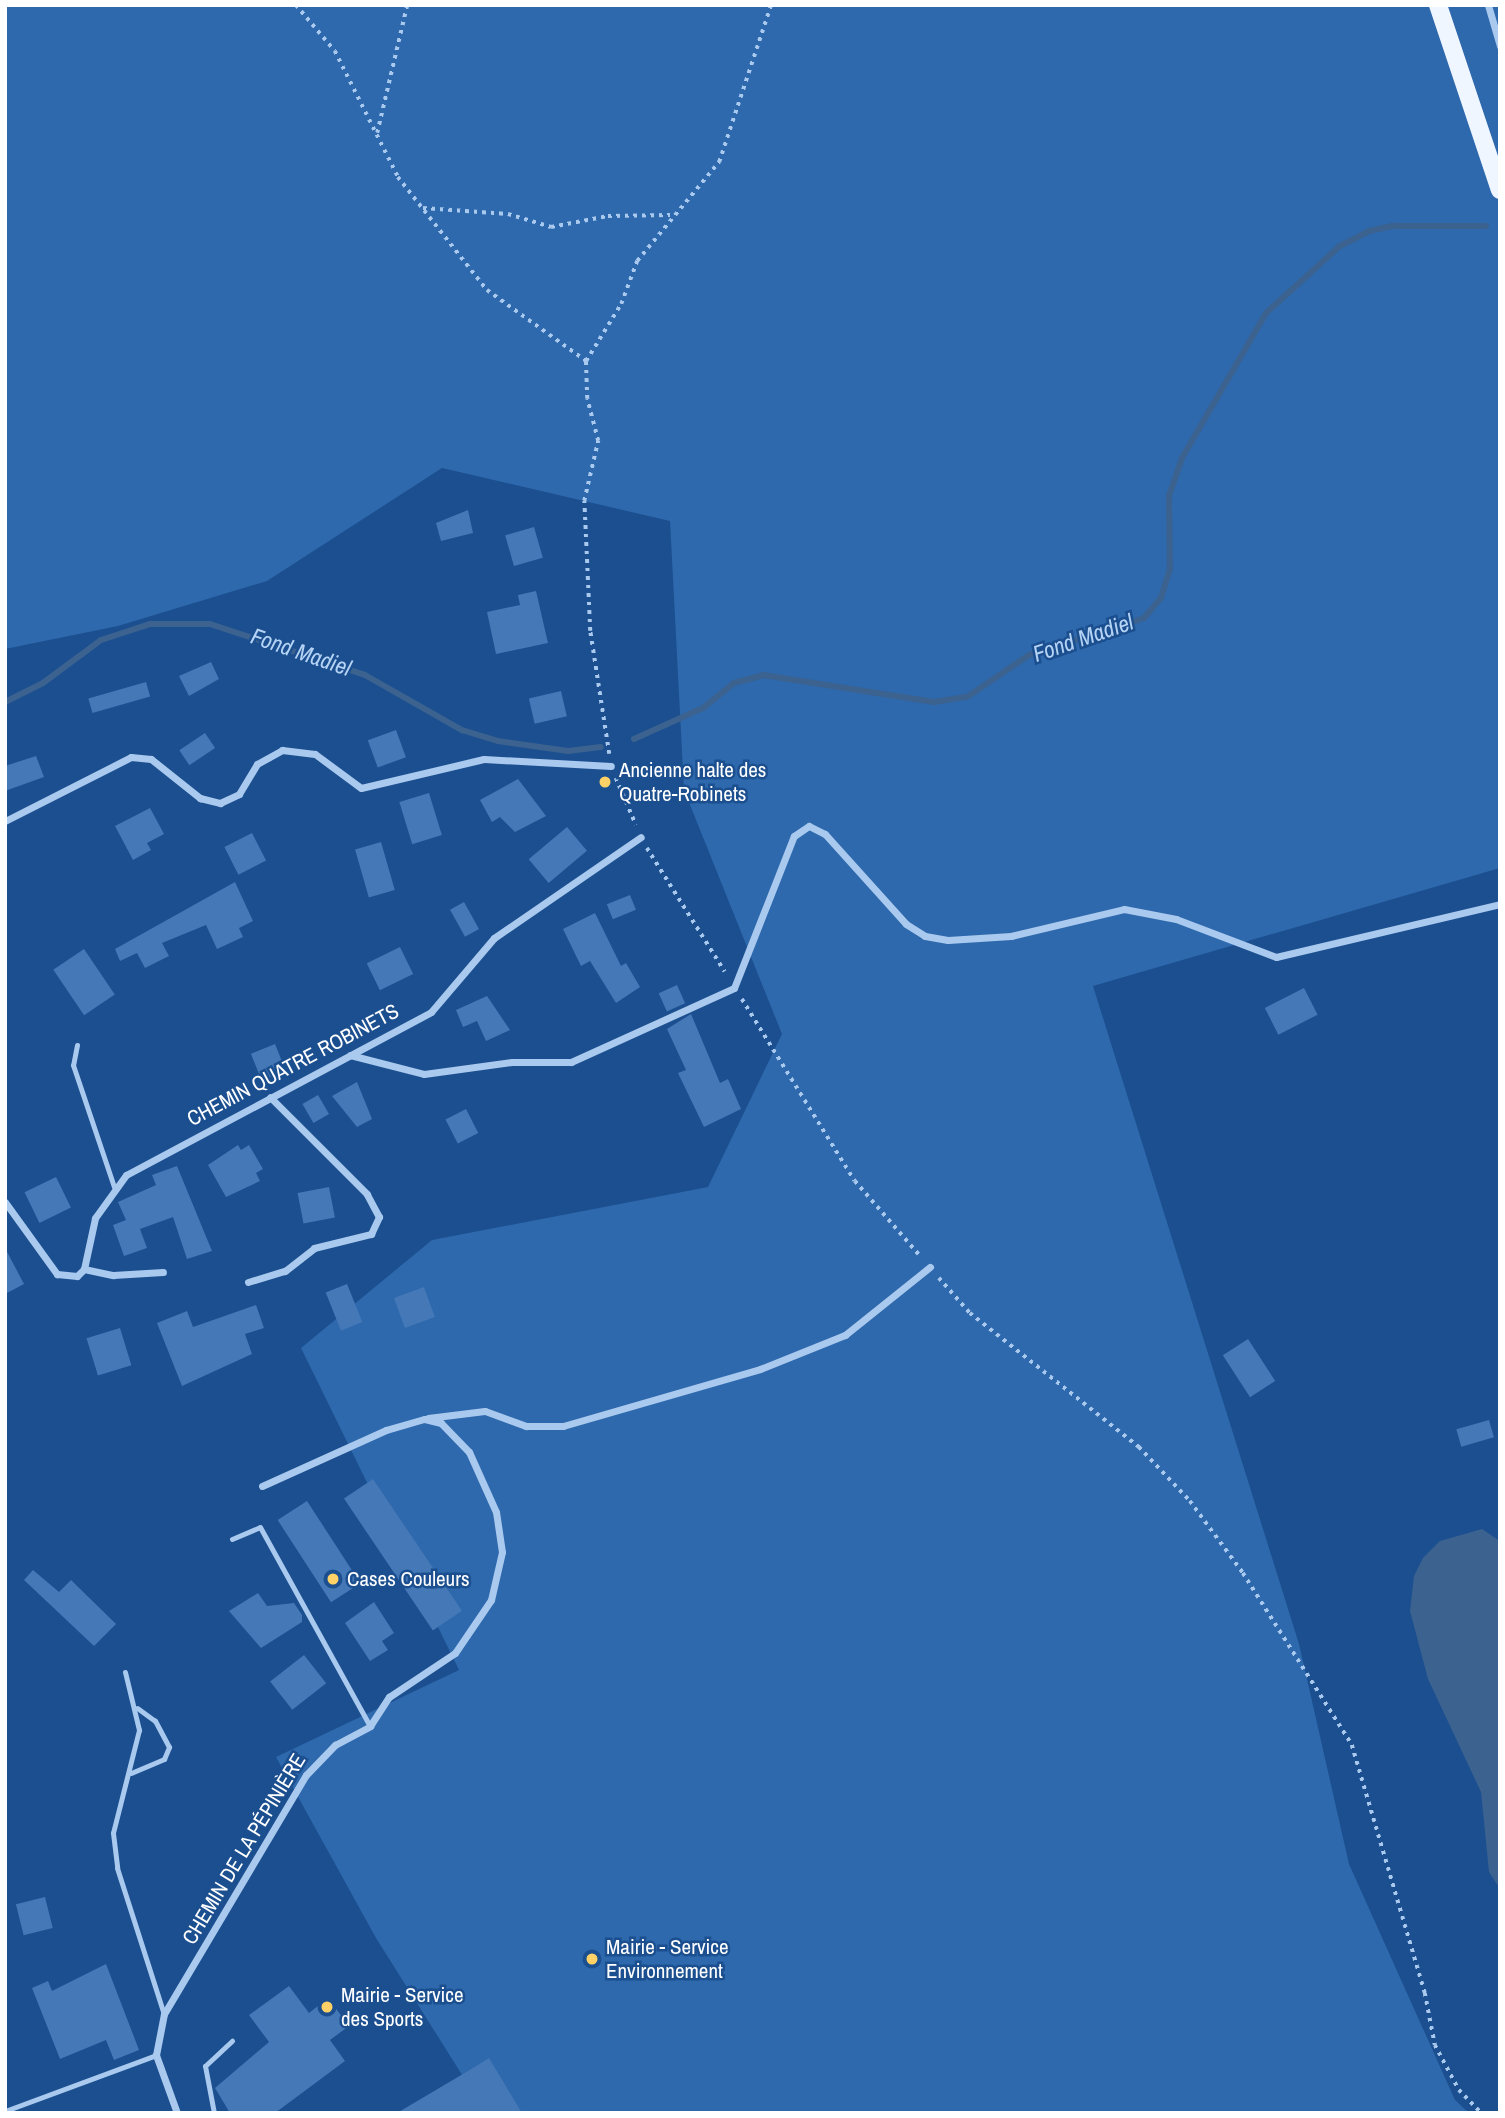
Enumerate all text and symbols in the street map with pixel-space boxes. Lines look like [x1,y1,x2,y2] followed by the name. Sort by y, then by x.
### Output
[1029,608,1137,668] water label: Fond Madiel
[247,622,355,682] water label: Fond Madiel
[619,757,766,807] place label: Ancienne halte des Quatre-Robinets
[597,774,613,790] marker: Ancienne halte des Quatre-Robinets
[183,998,403,1132] street label: CHEMIN QUATRE ROBINETS
[347,1566,469,1592] place label: Cases Couleurs
[325,1571,341,1587] marker: Cases Couleurs
[177,1749,311,1949] street label: CHEMIN DE LA PÉPINIÈRE
[606,1934,728,1984] place label: Mairie - Service Environnement
[584,1951,600,1967] marker: Mairie - Service Environnement
[341,1982,463,2032] place label: Mairie - Service des Sports
[319,1999,335,2015] marker: Mairie - Service des Sports

